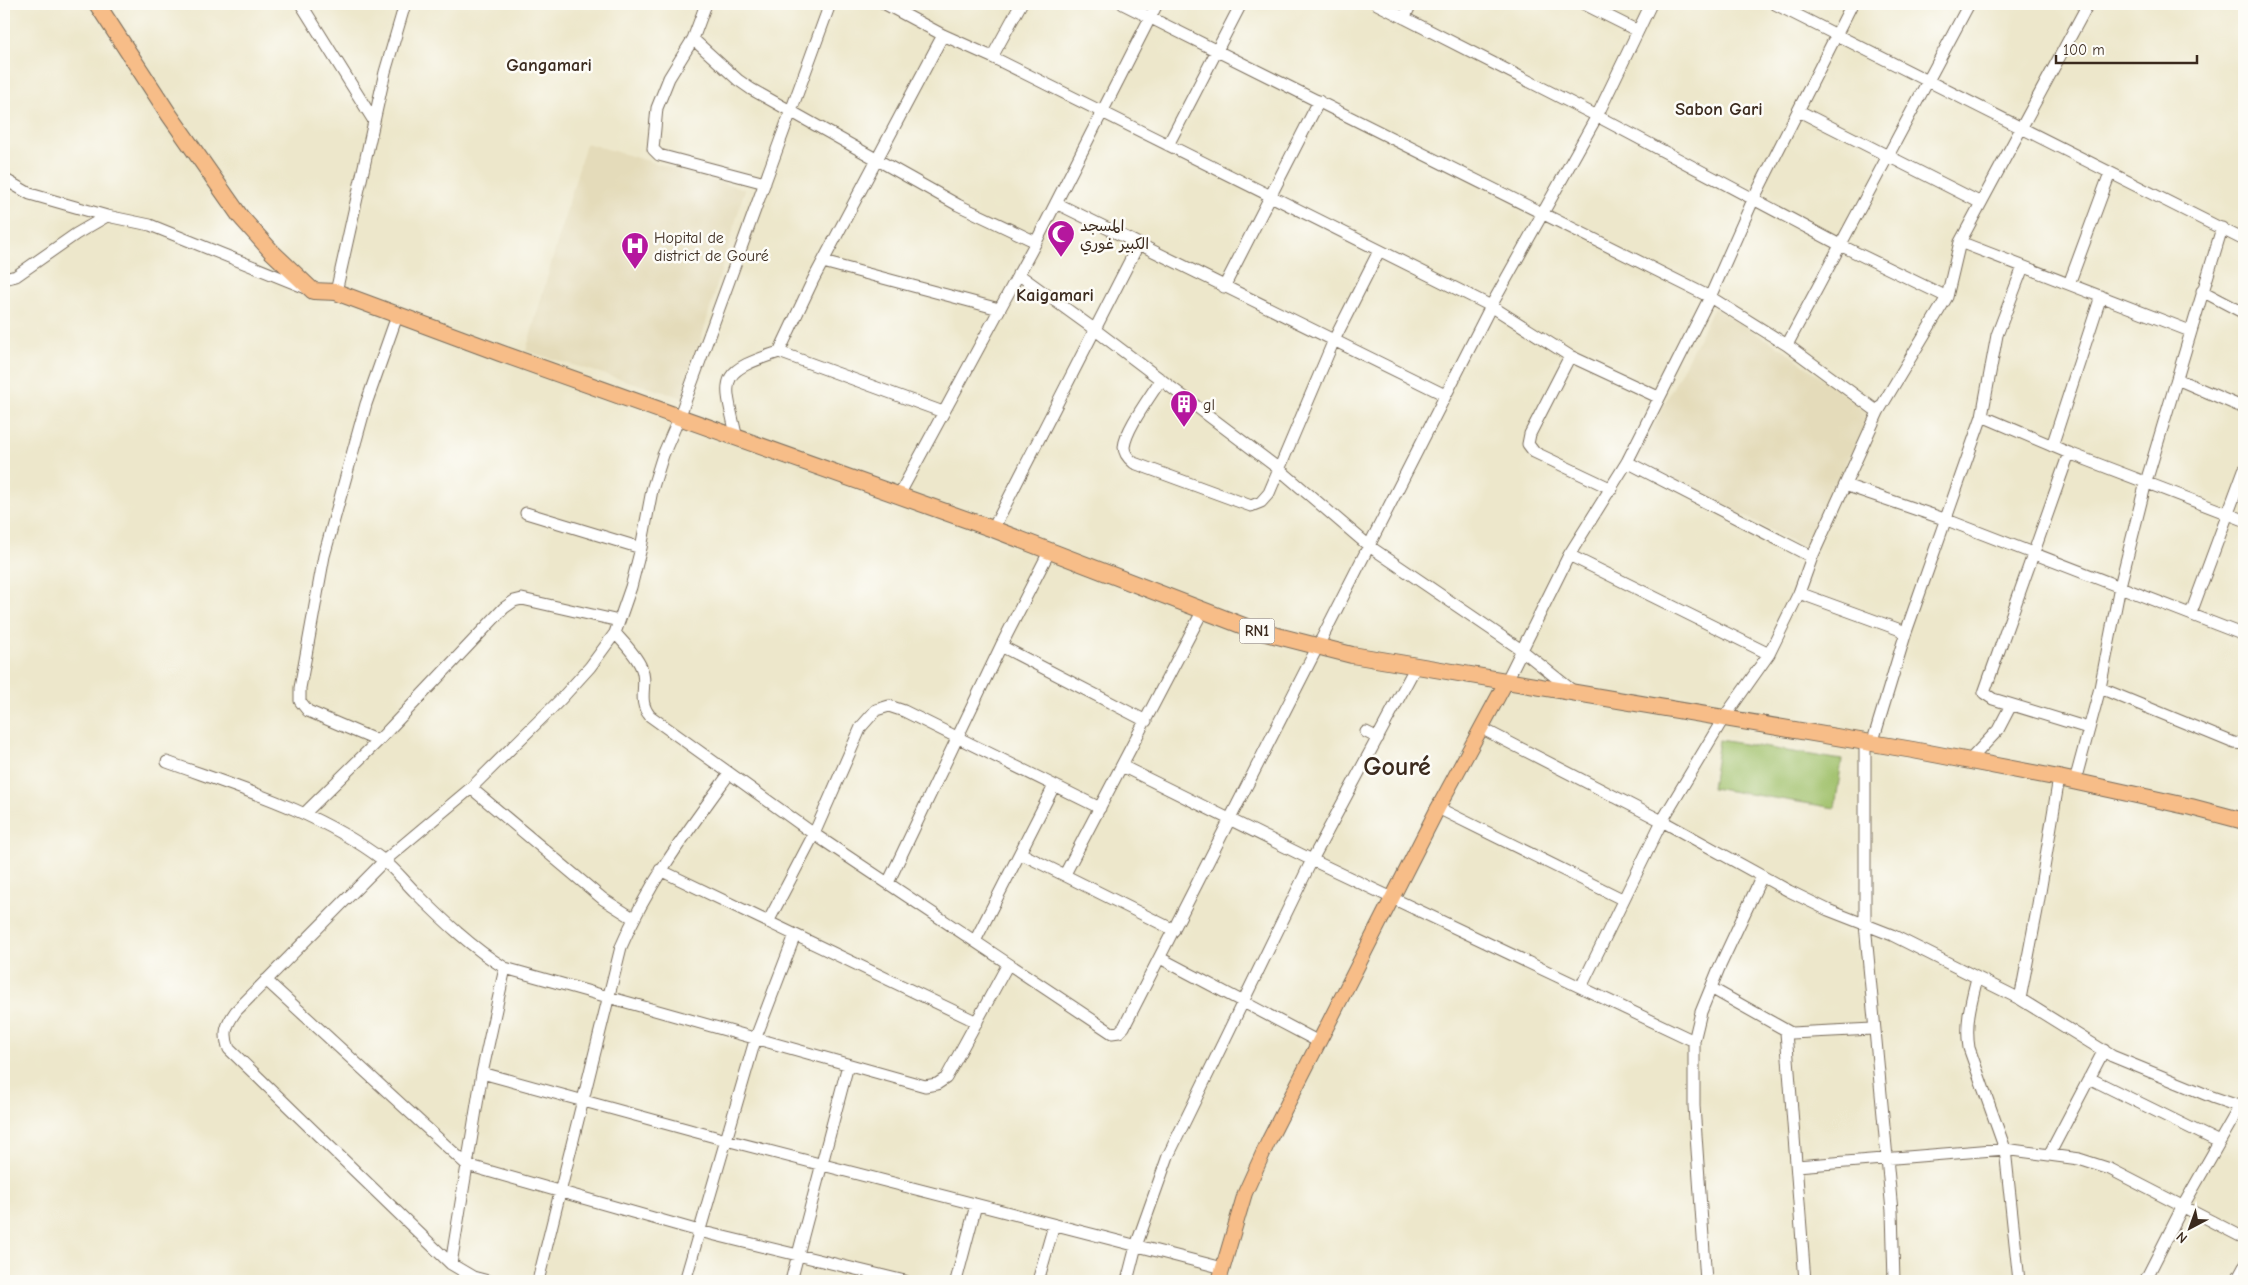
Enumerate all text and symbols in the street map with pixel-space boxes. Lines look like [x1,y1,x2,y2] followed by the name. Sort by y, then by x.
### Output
[2056,32,2197,64] scale bar
[2063,41,2105,59] text: 100 m
[506,55,592,76] district label: Gangamari
[1675,99,1763,120] district label: Sabon Gari
[1080,217,1149,255] place label: المسجد الكبير غوري
[1046,219,1076,258] mosque icon: المسجد الكبير غوري
[654,229,769,265] place label: Hopital de district de Gouré
[620,231,650,270] hospital icon: Hopital de district de Gouré
[1016,285,1094,306] district label: Kaigamari
[1169,389,1199,428] building icon: gl
[1203,396,1215,414] place label: gl
[1240,618,1274,644] road number: RN1
[1363,752,1431,782] district label: Gouré
[2166,1202,2216,1252] north arrow
[2173,1228,2191,1247] text: N

